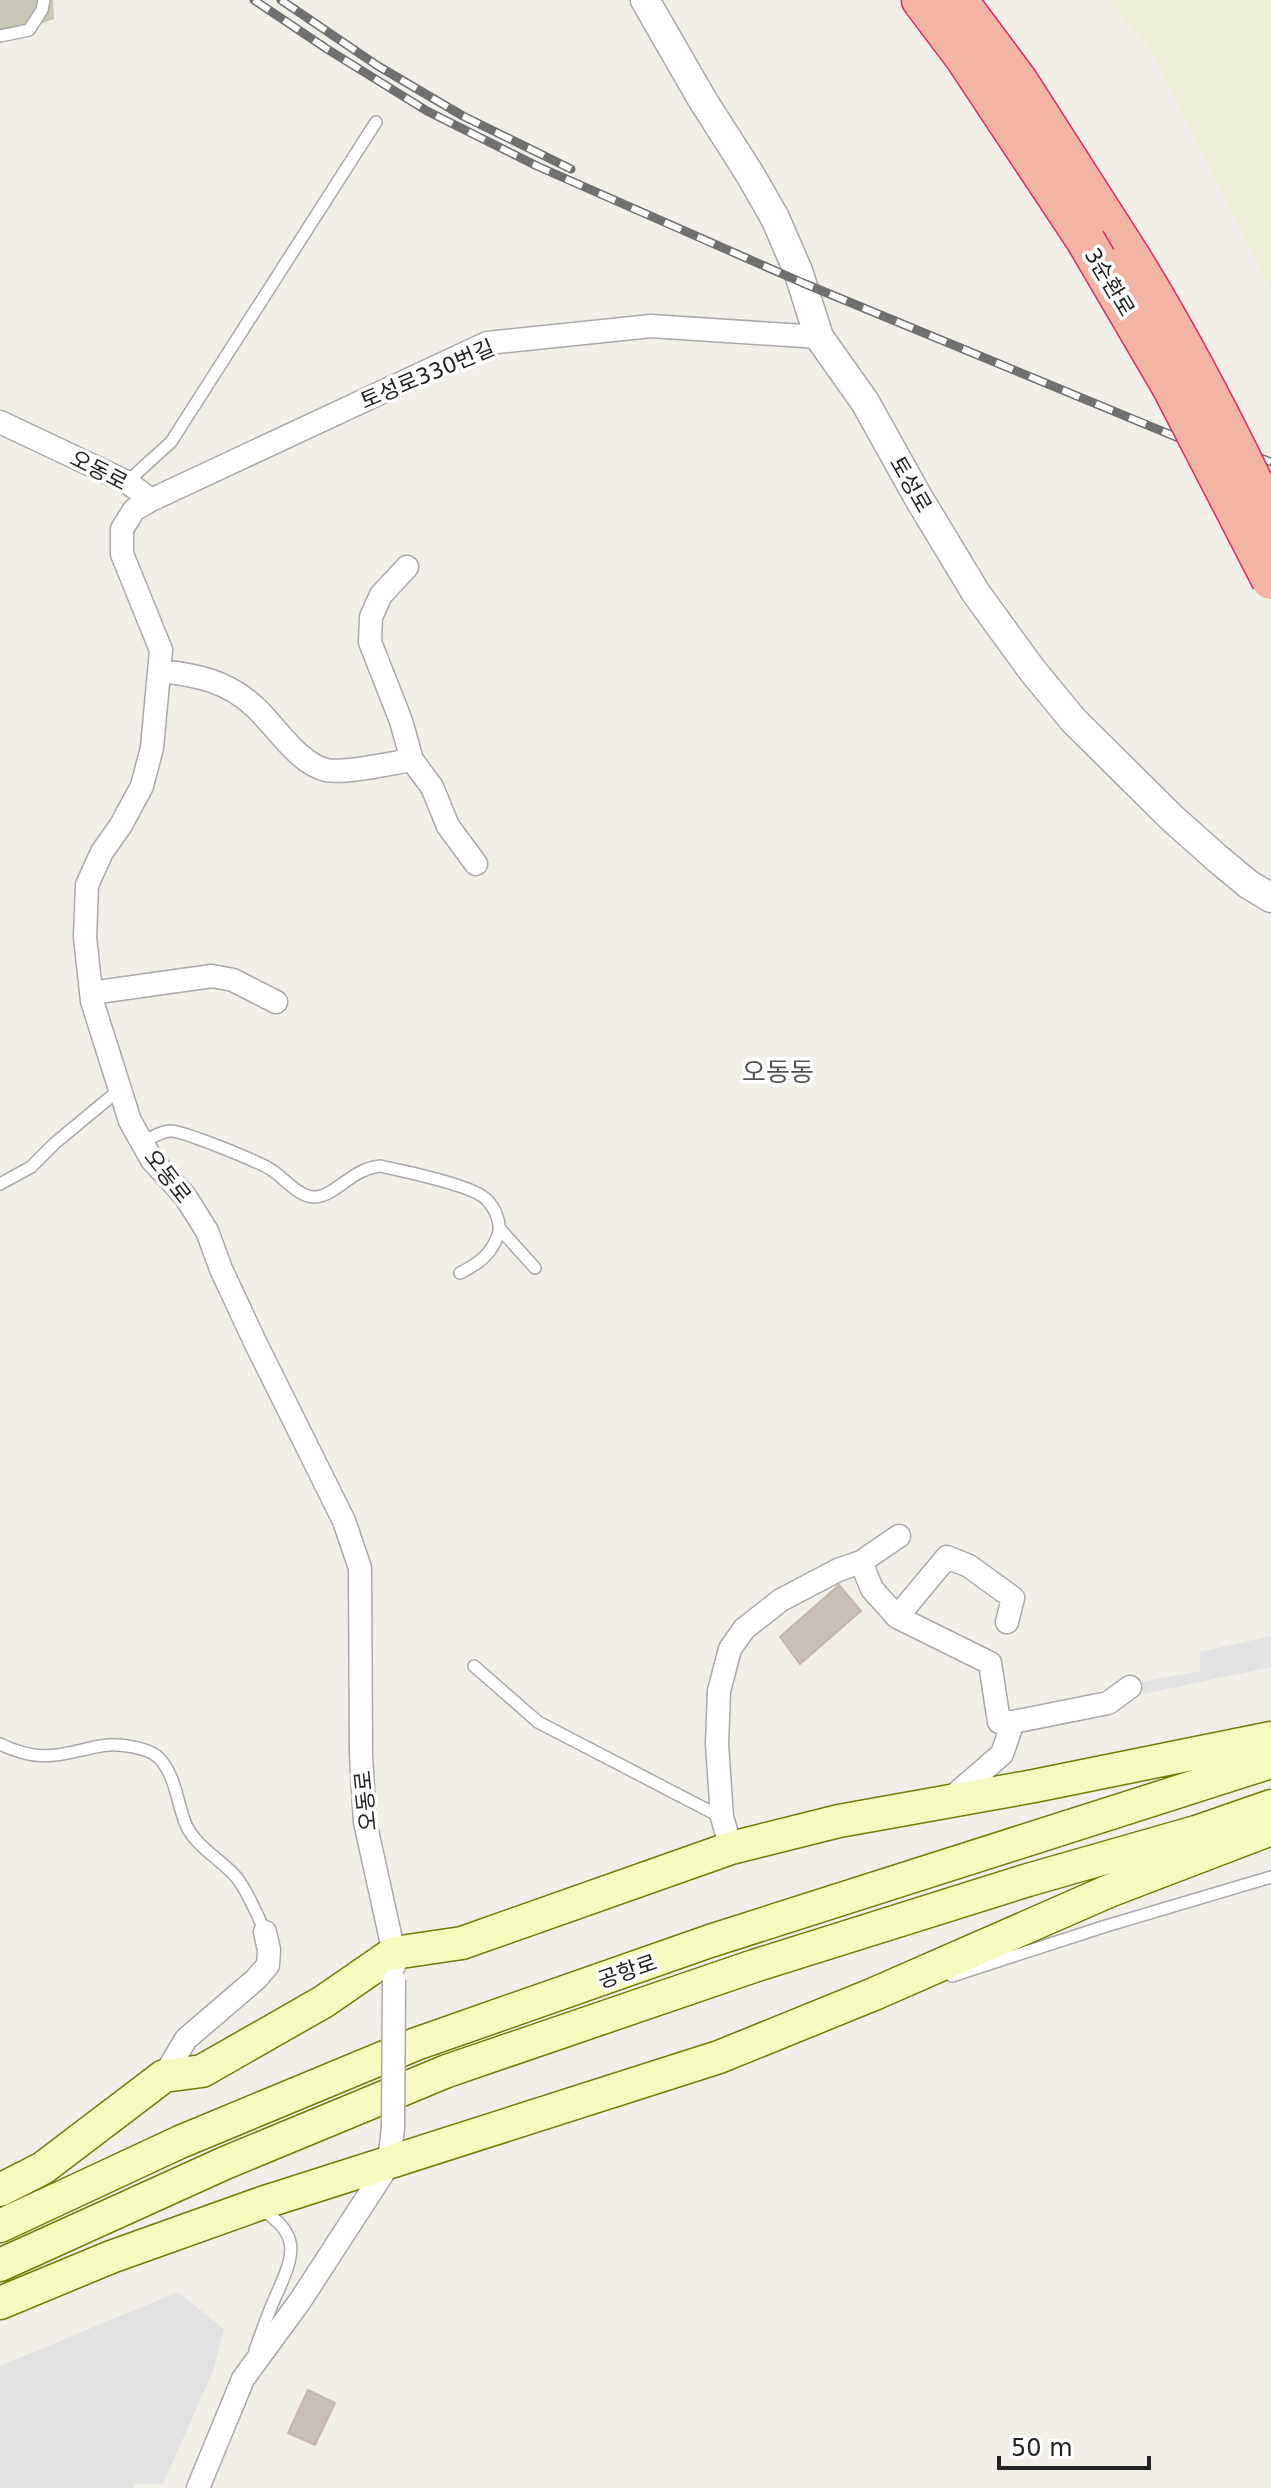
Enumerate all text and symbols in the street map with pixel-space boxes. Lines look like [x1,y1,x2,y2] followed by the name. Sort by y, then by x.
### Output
[1080,244,1140,321] street label: 3순환로
[356,335,498,414] street label: 토성로330번길
[66,446,132,495] street label: 오동로
[885,452,937,517] street label: 토성로
[742,1057,814,1087] district label: 오동동
[139,1145,196,1208] street label: 오동로
[350,1769,381,1832] street label: 오동로
[594,1950,660,1993] street label: 공항로
[999,2420,1149,2470] scale bar
[1011,2434,1073,2462] text: 50 m

